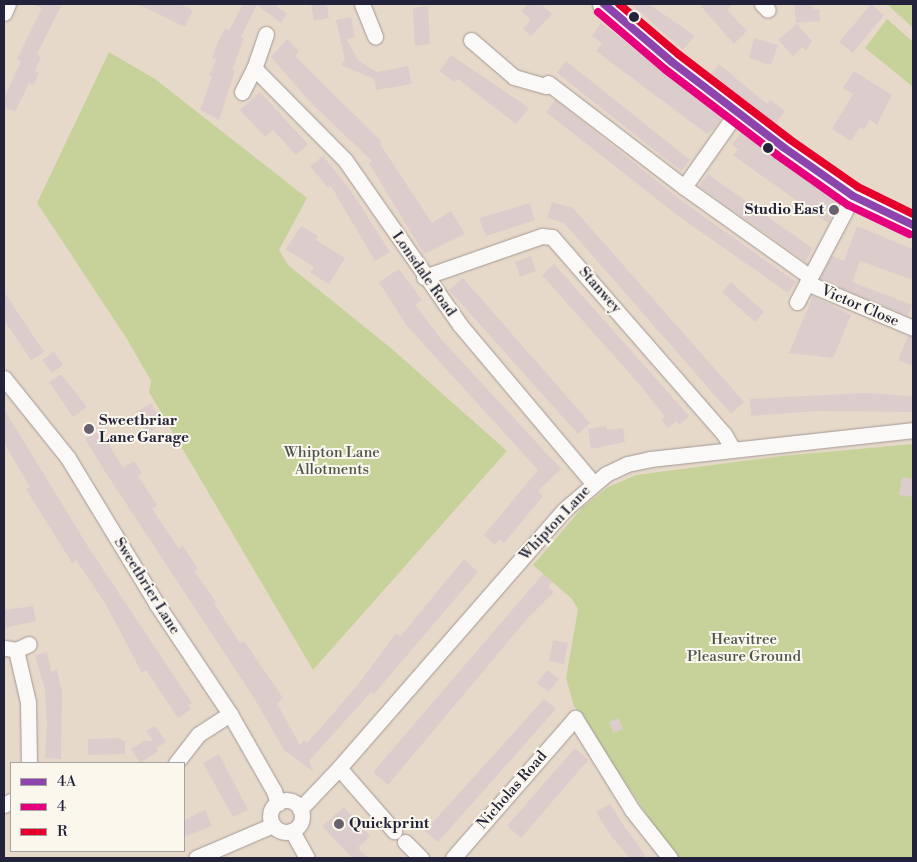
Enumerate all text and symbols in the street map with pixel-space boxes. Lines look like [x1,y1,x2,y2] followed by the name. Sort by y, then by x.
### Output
[629,12,639,22] unlabelled marker
[763,143,773,153] unlabelled marker
[745,201,824,219] place label: Studio East
[828,204,840,216] marker: Studio East
[388,228,460,320] street label: Lonsdale Road
[575,263,625,317] street label: Stanwey
[818,282,902,330] street label: Victor Close
[99,411,189,446] place label: Sweetbriar Lane Garage
[83,423,95,435] marker: Sweetbriar Lane Garage
[284,443,380,478] park label: Whipton Lane Allotments
[516,482,594,564] street label: Whipton Lane
[110,534,184,638] street label: Sweetbrier Lane
[687,630,801,665] park label: Heavitree Pleasure Ground
[473,747,551,833] street label: Nicholas Road
[10,762,185,852] legend
[57,772,76,791] text: 4A
[57,797,66,816] text: 4
[349,815,429,833] place label: Quickprint
[333,818,345,830] marker: Quickprint
[57,822,67,841] text: R

